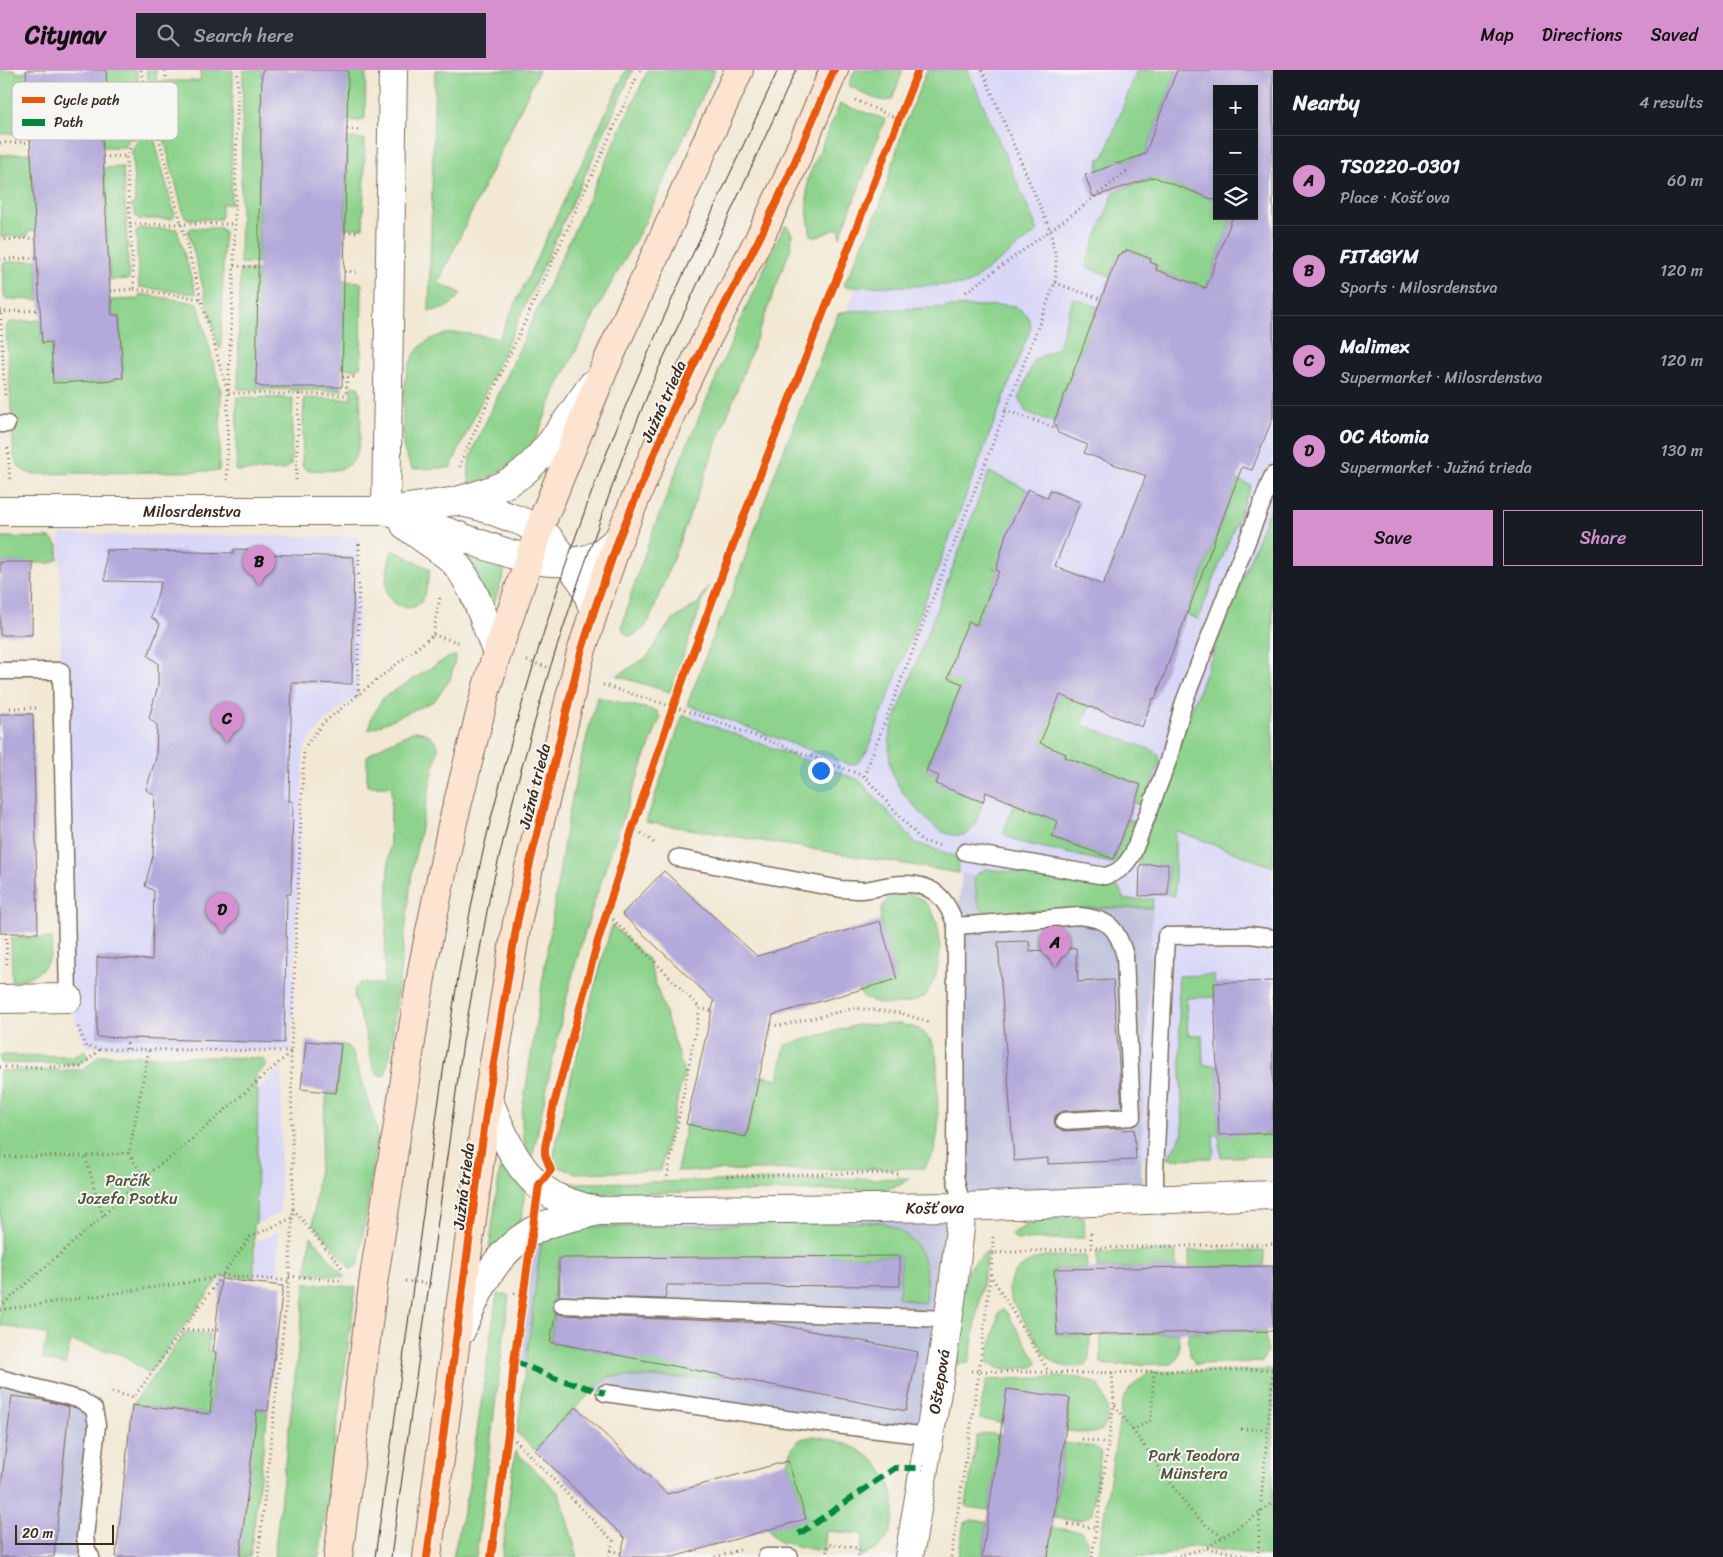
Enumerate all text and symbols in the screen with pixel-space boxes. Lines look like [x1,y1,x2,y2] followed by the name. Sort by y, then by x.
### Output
[136,13,486,58] search box
[25,14,106,56] text: Citynav
[194,19,294,52] text: Search here
[1481,19,1514,51] text: Map
[1542,19,1623,51] text: Directions
[1651,19,1698,51] text: Saved
[154,21,182,49] icon: search
[12,82,178,140] legend
[1293,84,1359,122] text: Nearby
[1213,85,1258,220] map controls
[1213,85,1258,130] button: +
[54,88,120,113] text: Cycle path
[1639,88,1703,117] text: 4 results
[54,110,83,135] text: Path
[1213,130,1258,175] button: −
[1340,150,1460,183] text: TS0220-0301
[1304,166,1314,195] text: A
[1667,166,1703,195] text: 60 m
[1213,175,1258,220] button: layers
[1340,183,1450,212] text: Place · Košťova
[1340,240,1419,273] text: FIT&GYM
[1304,256,1314,285] text: B
[1660,256,1703,285] text: 120 m
[1340,273,1497,302] text: Sports · Milosrdenstva
[1340,330,1409,363] text: Malimex
[1304,346,1314,375] text: C
[1660,346,1703,375] text: 120 m
[632,355,694,448] street label: Južná trieda
[1340,363,1542,392] text: Supermarket · Milosrdenstva
[1340,420,1429,453] text: OC Atomia
[1304,436,1314,465] text: D
[1661,436,1703,465] text: 130 m
[1340,453,1532,482] text: Supermarket · Južná trieda
[143,497,241,526] street label: Milosrdenstva
[1293,510,1493,566] button: Save
[1503,510,1703,566] button: Share
[243,545,275,586] pin: B
[211,702,243,743] pin: C
[510,740,559,833] street label: Južná trieda
[808,758,834,784] your location
[206,893,238,934] pin: D
[1039,926,1071,967] pin: A
[444,1141,483,1232] street label: Južná trieda
[77,1166,178,1213] park label: Parčík Jozefa Psotku
[905,1193,964,1223] street label: Košťova
[920,1347,959,1416] street label: Oštepová
[1148,1441,1241,1488] park label: Park Teodora Münstera
[22,1521,53,1546] text: 20 m
[15,1522,114,1545] scale bar

